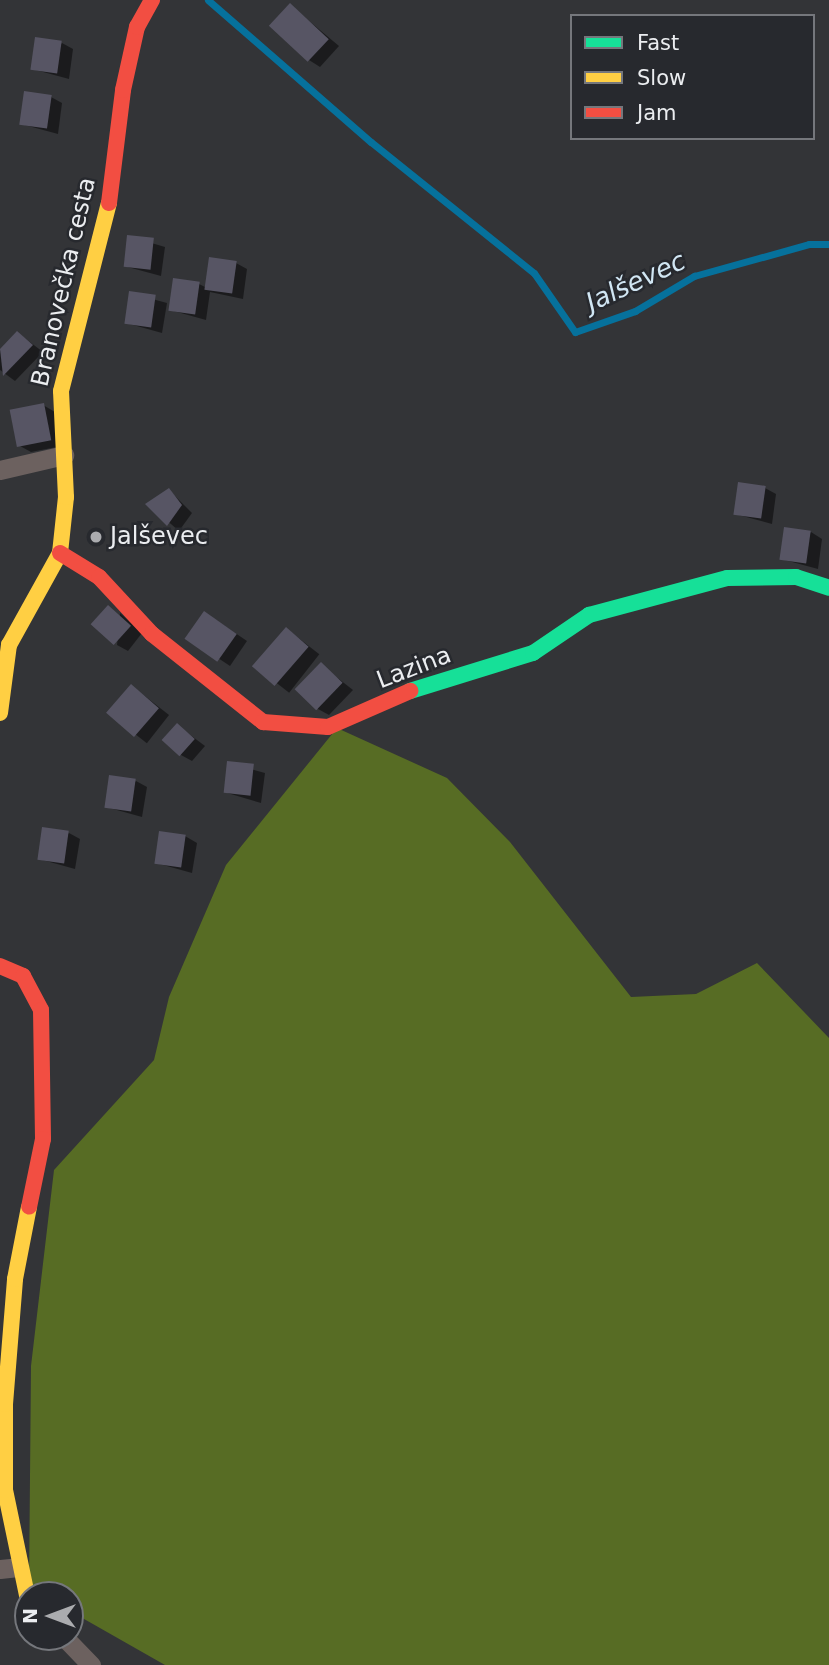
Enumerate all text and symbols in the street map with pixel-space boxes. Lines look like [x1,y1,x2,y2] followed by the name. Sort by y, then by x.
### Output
[570,14,815,140] legend
[637,31,679,55] text: Fast
[637,66,686,90] text: Slow
[637,101,677,125] text: Jam
[26,175,102,389] street label: Branovečka cesta
[581,245,691,319] water label: Jalševec
[110,523,208,551] place label: Jalševec
[88,529,104,545] marker: Jalševec
[373,641,455,695] street label: Lazina
[14,1581,84,1651] north arrow
[19,1608,41,1624] text: N

